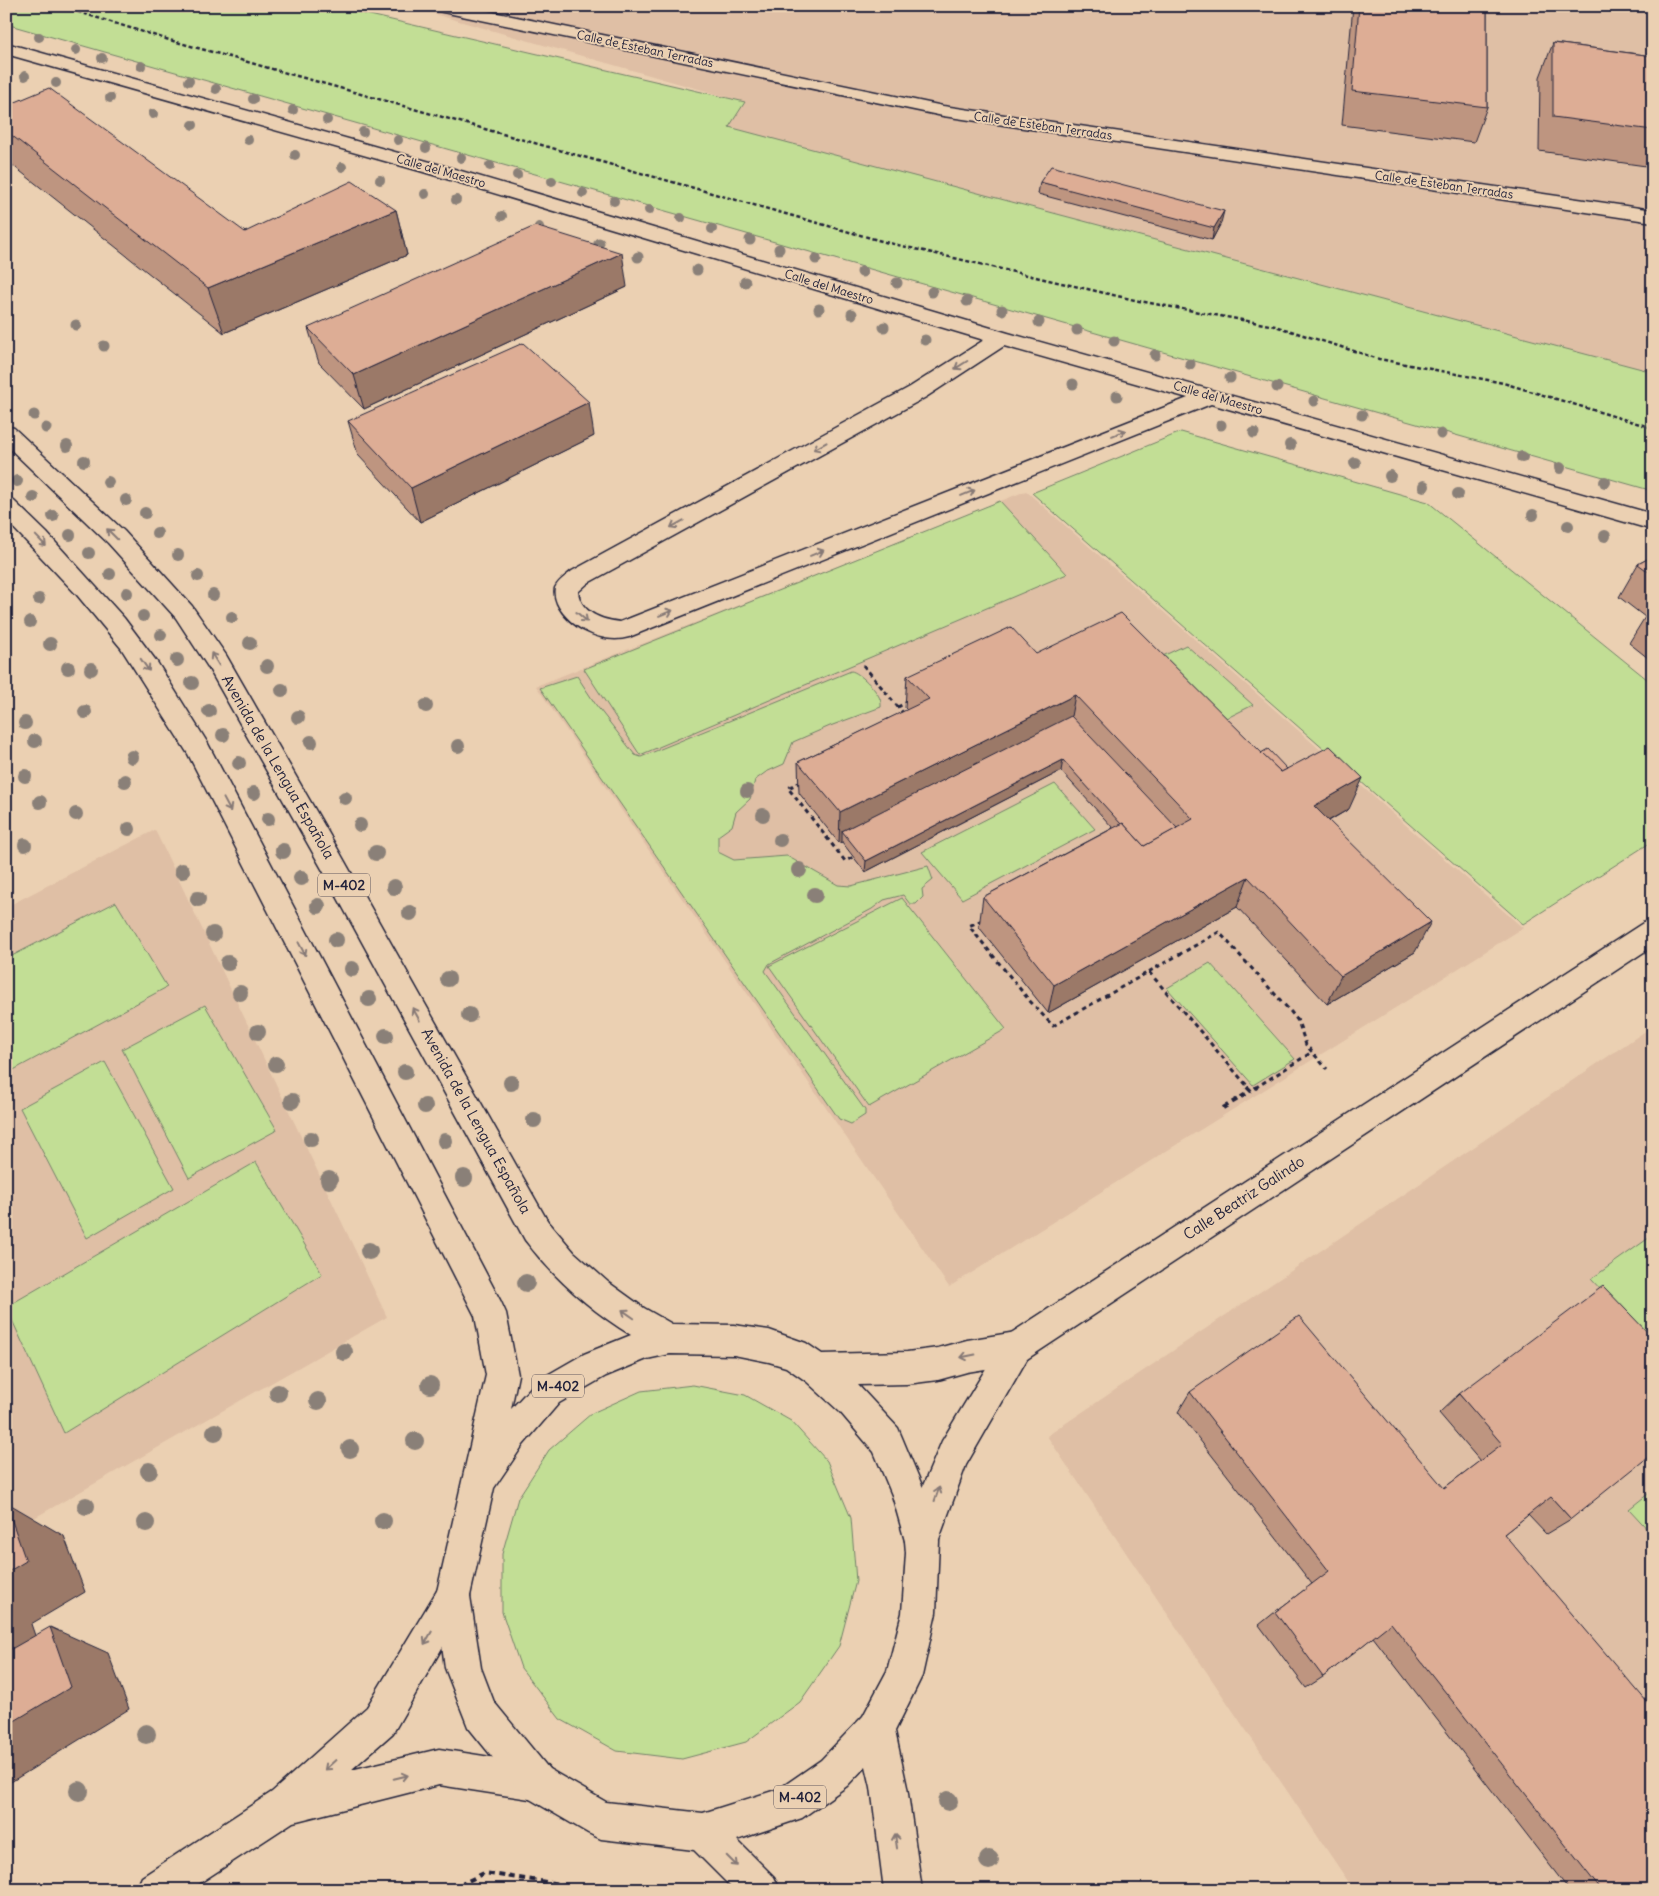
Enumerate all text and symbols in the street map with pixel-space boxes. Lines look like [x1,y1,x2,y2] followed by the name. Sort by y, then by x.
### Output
[575,27,715,70] street label: Calle de Esteban Terradas
[973,108,1113,143] street label: Calle de Esteban Terradas
[395,151,488,191] street label: Calle del Maestro
[1374,167,1514,202] street label: Calle de Esteban Terradas
[783,266,876,307] street label: Calle del Maestro
[954,360,968,370] one-way arrow
[1172,378,1265,418] street label: Calle del Maestro
[1111,428,1127,437] one-way arrow
[812,441,827,451] one-way arrow
[961,488,976,497] one-way arrow
[670,519,685,529] one-way arrow
[106,528,119,540] one-way arrow
[35,535,47,547] one-way arrow
[810,548,825,557] one-way arrow
[659,608,674,617] one-way arrow
[575,611,588,622] one-way arrow
[210,652,221,666] one-way arrow
[140,658,150,672] one-way arrow
[218,671,339,862] street label: Avenida de la Lengua Española
[223,797,232,812] one-way arrow
[318,874,370,896] road number: M-402
[298,941,307,956] one-way arrow
[411,1006,421,1021] one-way arrow
[417,1025,536,1217] street label: Avenida de la Lengua Española
[1180,1151,1308,1244] street label: Calle Beatriz Galindo
[621,1309,635,1319] one-way arrow
[961,1352,977,1362] one-way arrow
[532,1374,584,1398] road number: M-402
[933,1487,943,1503] one-way arrow
[423,1630,433,1645] one-way arrow
[323,1759,336,1771] one-way arrow
[392,1772,408,1781] one-way arrow
[774,1785,826,1808] road number: M-402
[891,1834,901,1850] one-way arrow
[726,1855,738,1867] one-way arrow

